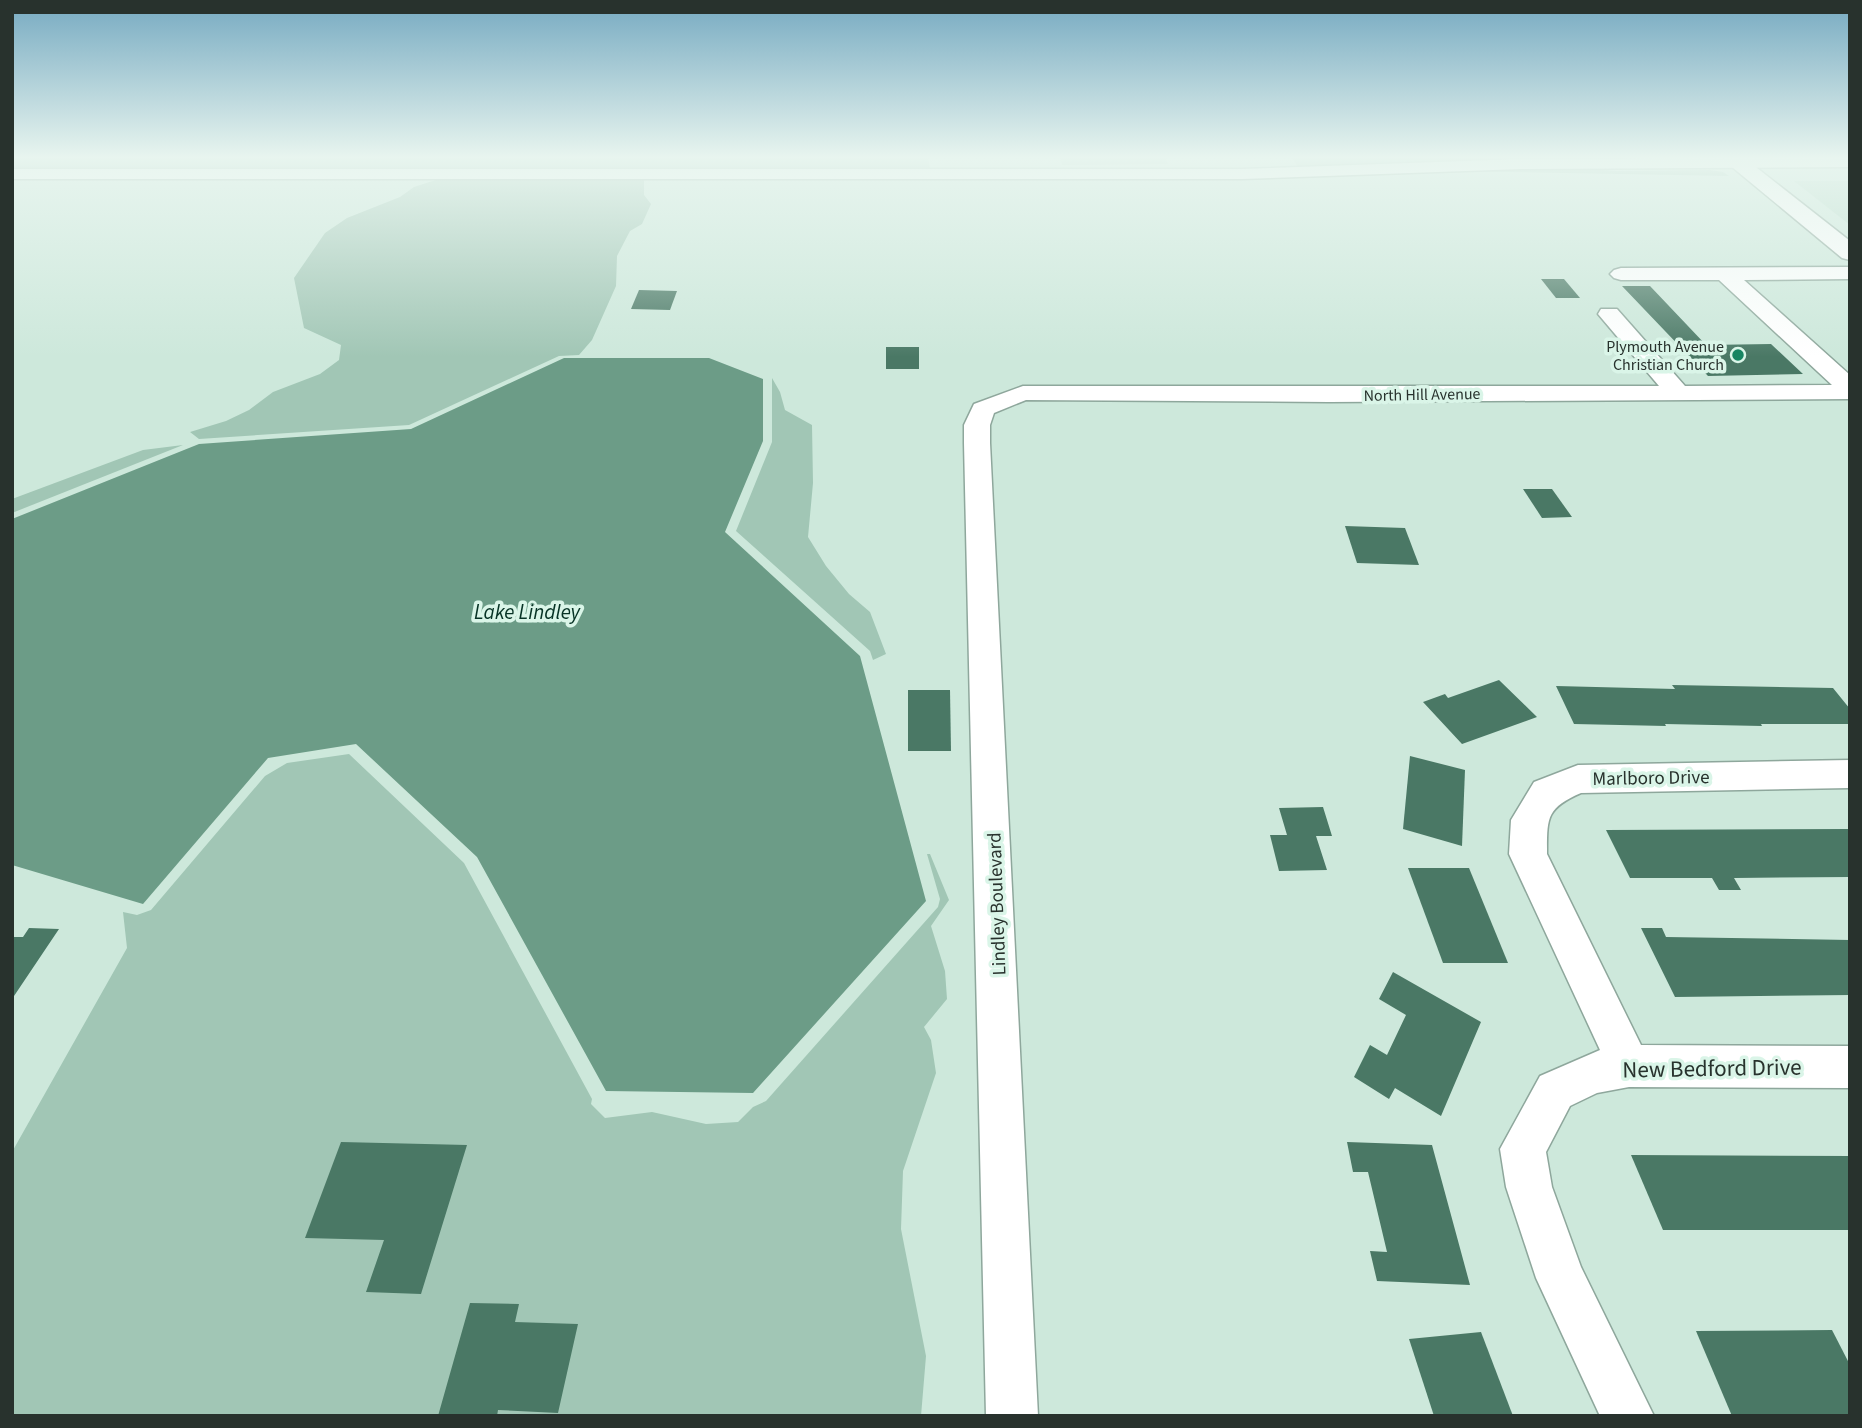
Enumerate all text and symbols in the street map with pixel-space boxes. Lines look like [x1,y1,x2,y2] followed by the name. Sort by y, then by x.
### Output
[1606,336,1724,376] place label: Plymouth Avenue Christian Church
[1730,347,1746,363] marker: Plymouth Avenue Christian Church
[1363,383,1481,407] street label: North Hill Avenue
[474,597,582,627] water label: Lake Lindley
[1592,764,1710,793] street label: Marlboro Drive
[982,832,1013,976] street label: Lindley Boulevard
[1622,1050,1802,1087] street label: New Bedford Drive

